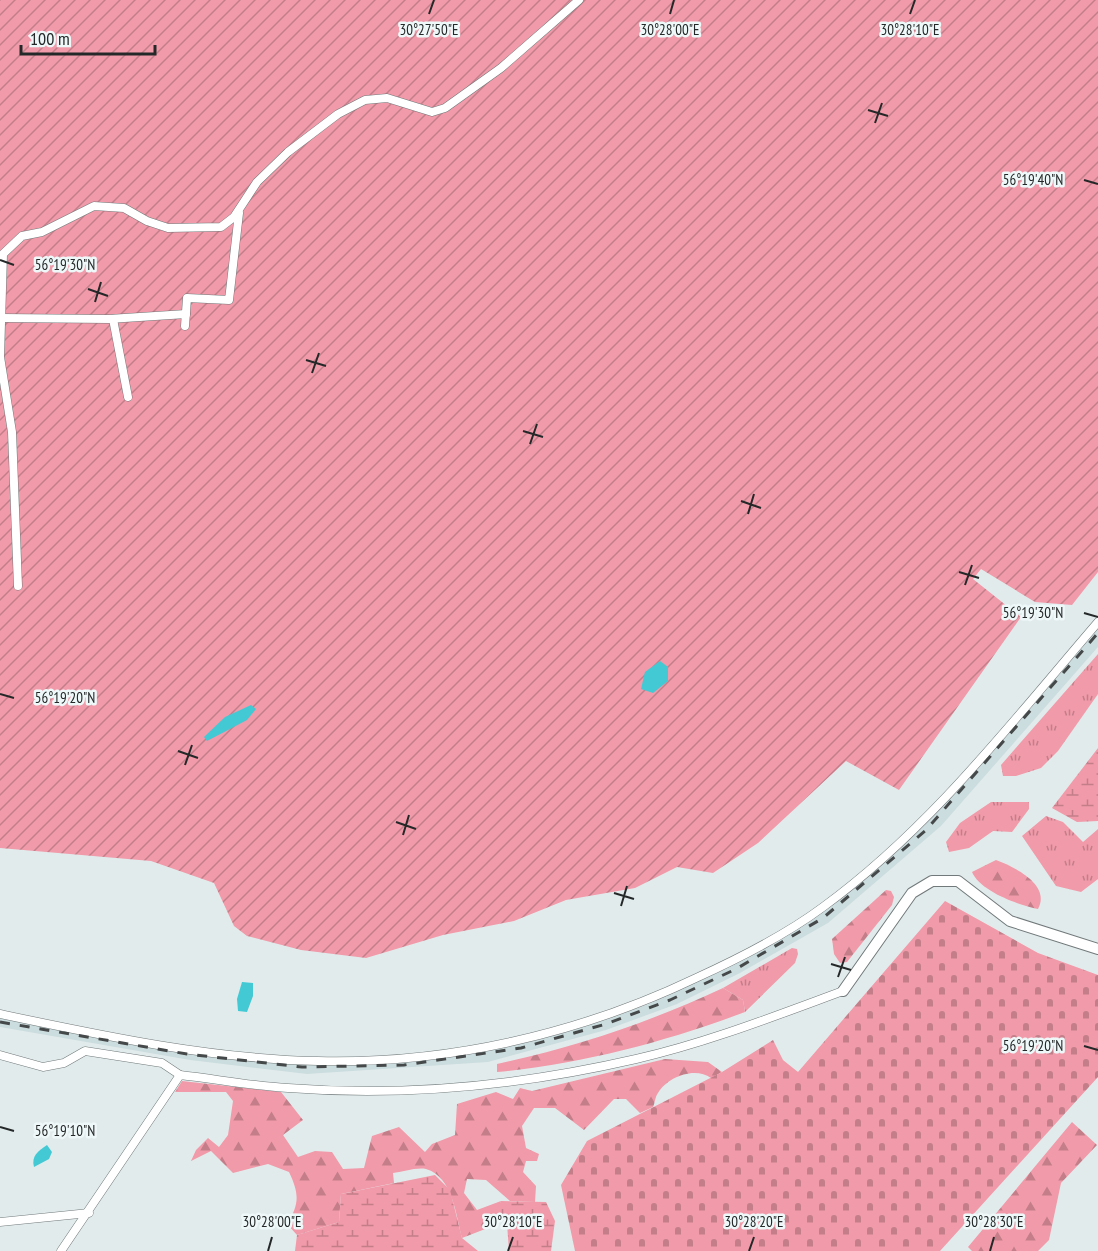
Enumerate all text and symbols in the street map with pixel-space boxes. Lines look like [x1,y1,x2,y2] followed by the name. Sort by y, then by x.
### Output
[21,18,154,56] scale bar
[399,20,459,39] text: 30°27'50"E
[640,20,700,39] text: 30°28'00"E
[880,20,940,39] text: 30°28'10"E
[30,27,70,50] text: 100 m
[1003,170,1063,189] text: 56°19'40"N
[35,255,95,274] text: 56°19'30"N
[1003,603,1063,622] text: 56°19'30"N
[35,688,95,707] text: 56°19'20"N
[1003,1036,1063,1055] text: 56°19'20"N
[35,1121,95,1140] text: 56°19'10"N
[242,1212,302,1231] text: 30°28'00"E
[483,1212,543,1231] text: 30°28'10"E
[724,1212,784,1231] text: 30°28'20"E
[964,1212,1024,1231] text: 30°28'30"E

